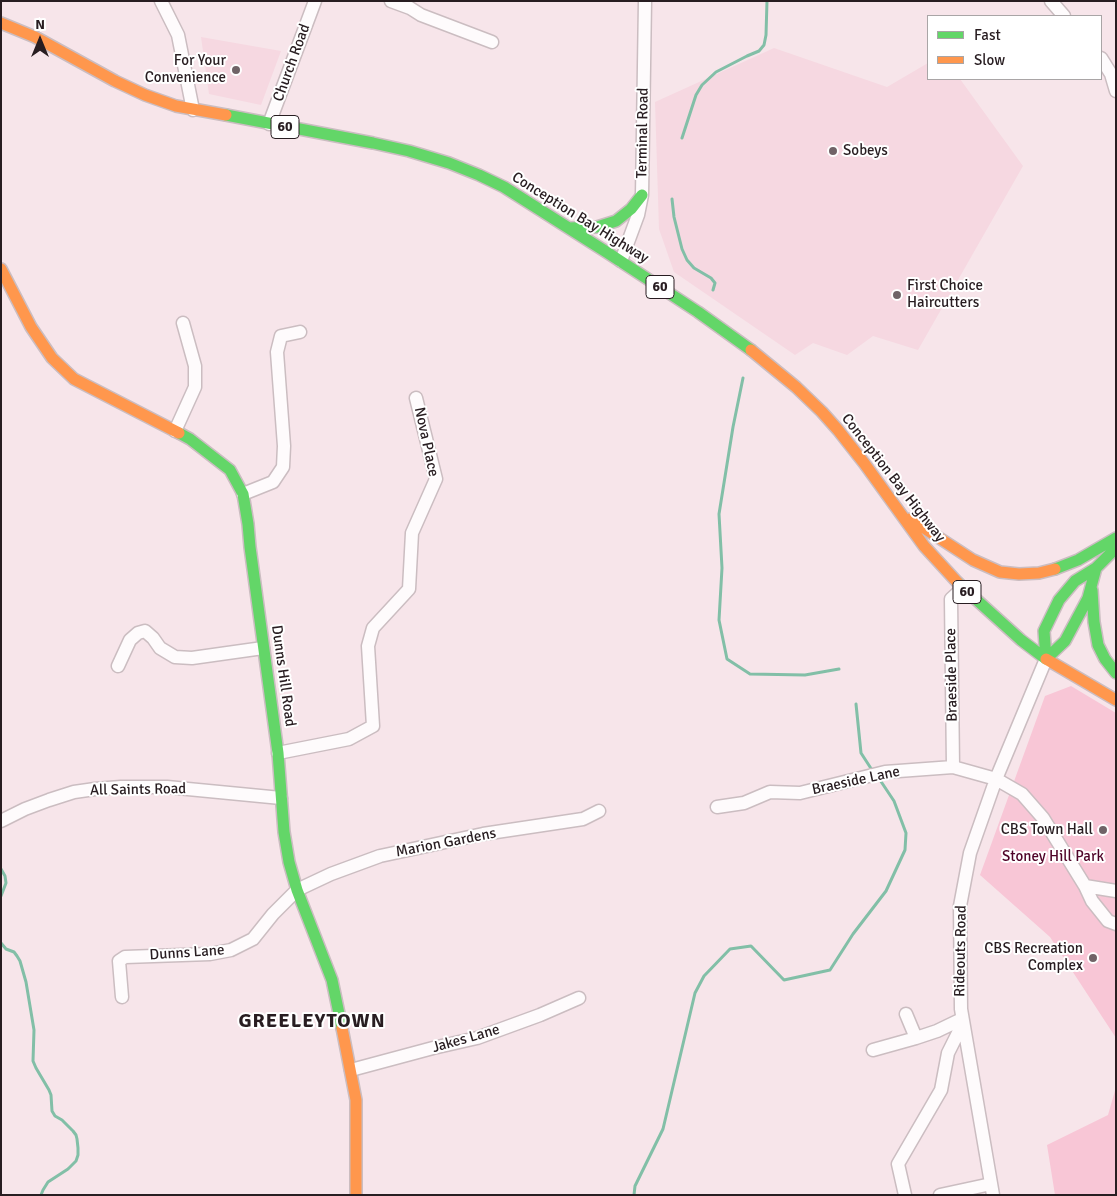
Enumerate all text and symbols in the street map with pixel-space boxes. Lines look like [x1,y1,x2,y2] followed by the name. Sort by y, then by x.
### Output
[15,15,65,65] north arrow
[927,15,1102,80] legend
[35,16,45,33] text: N
[270,22,314,104] street label: Church Road
[974,26,1001,44] text: Fast
[974,51,1005,69] text: Slow
[145,52,226,87] place label: For Your Convenience
[230,64,242,76] marker: For Your Convenience
[633,87,653,179] street label: Terminal Road
[271,115,299,138] road number: 60
[843,142,888,160] place label: Sobeys
[827,145,839,157] marker: Sobeys
[508,168,652,268] street label: Conception Bay Highway
[646,276,674,298] road number: 60
[907,277,983,312] place label: First Choice Haircutters
[891,289,903,301] marker: First Choice Haircutters
[410,406,442,478] street label: Nova Place
[837,410,949,546] street label: Conception Bay Highway
[953,580,981,604] road number: 60
[267,624,299,728] street label: Dunns Hill Road
[942,628,962,722] street label: Braeside Place
[810,763,902,799] street label: Braeside Lane
[90,780,186,800] street label: All Saints Road
[1001,821,1093,839] place label: CBS Town Hall
[394,824,498,862] street label: Marion Gardens
[1097,824,1109,836] marker: CBS Town Hall
[1002,848,1104,866] park label: Stoney Hill Park
[951,905,971,997] street label: Rideouts Road
[984,940,1083,975] place label: CBS Recreation Complex
[149,941,225,965] street label: Dunns Lane
[1087,952,1099,964] marker: CBS Recreation Complex
[237,1010,387,1034] district label: GREELEYTOWN
[430,1021,502,1057] street label: Jakes Lane

